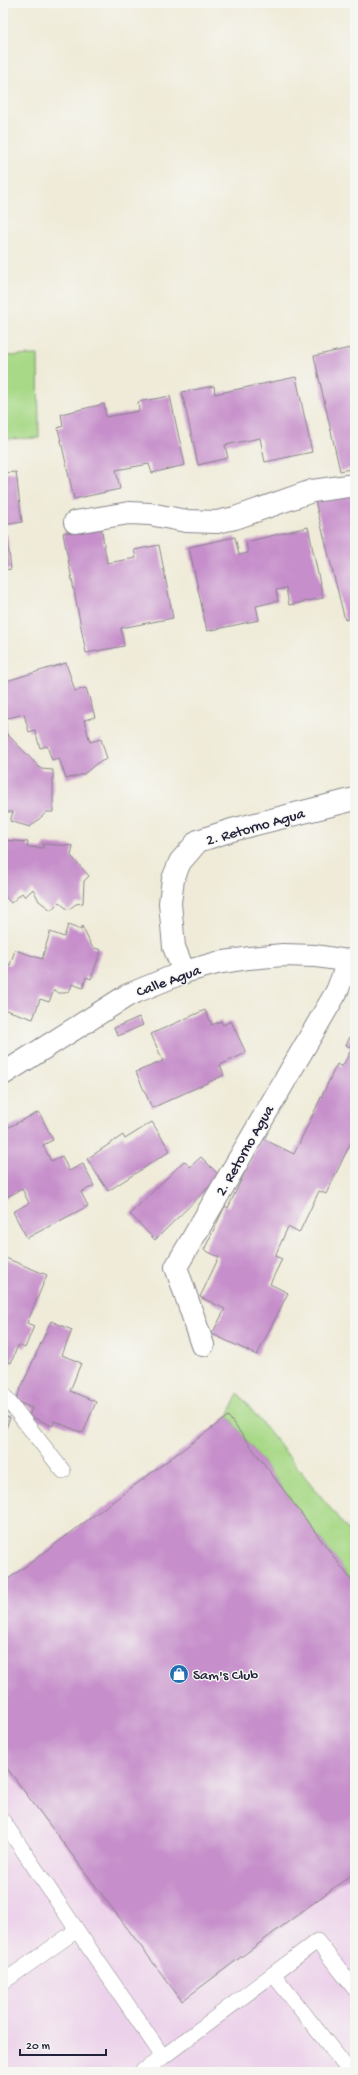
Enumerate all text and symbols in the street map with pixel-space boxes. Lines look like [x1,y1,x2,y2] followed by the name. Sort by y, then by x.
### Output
[204,805,308,851] street label: 2. Retorno Agua
[134,962,204,1002] street label: Calle Agua
[213,1102,279,1200] street label: 2. Retorno Agua
[168,1663,190,1685] shop icon: Sam's Club
[193,1667,258,1685] place label: Sam's Club
[20,2031,106,2057] scale bar
[26,2040,51,2054] text: 20 m

